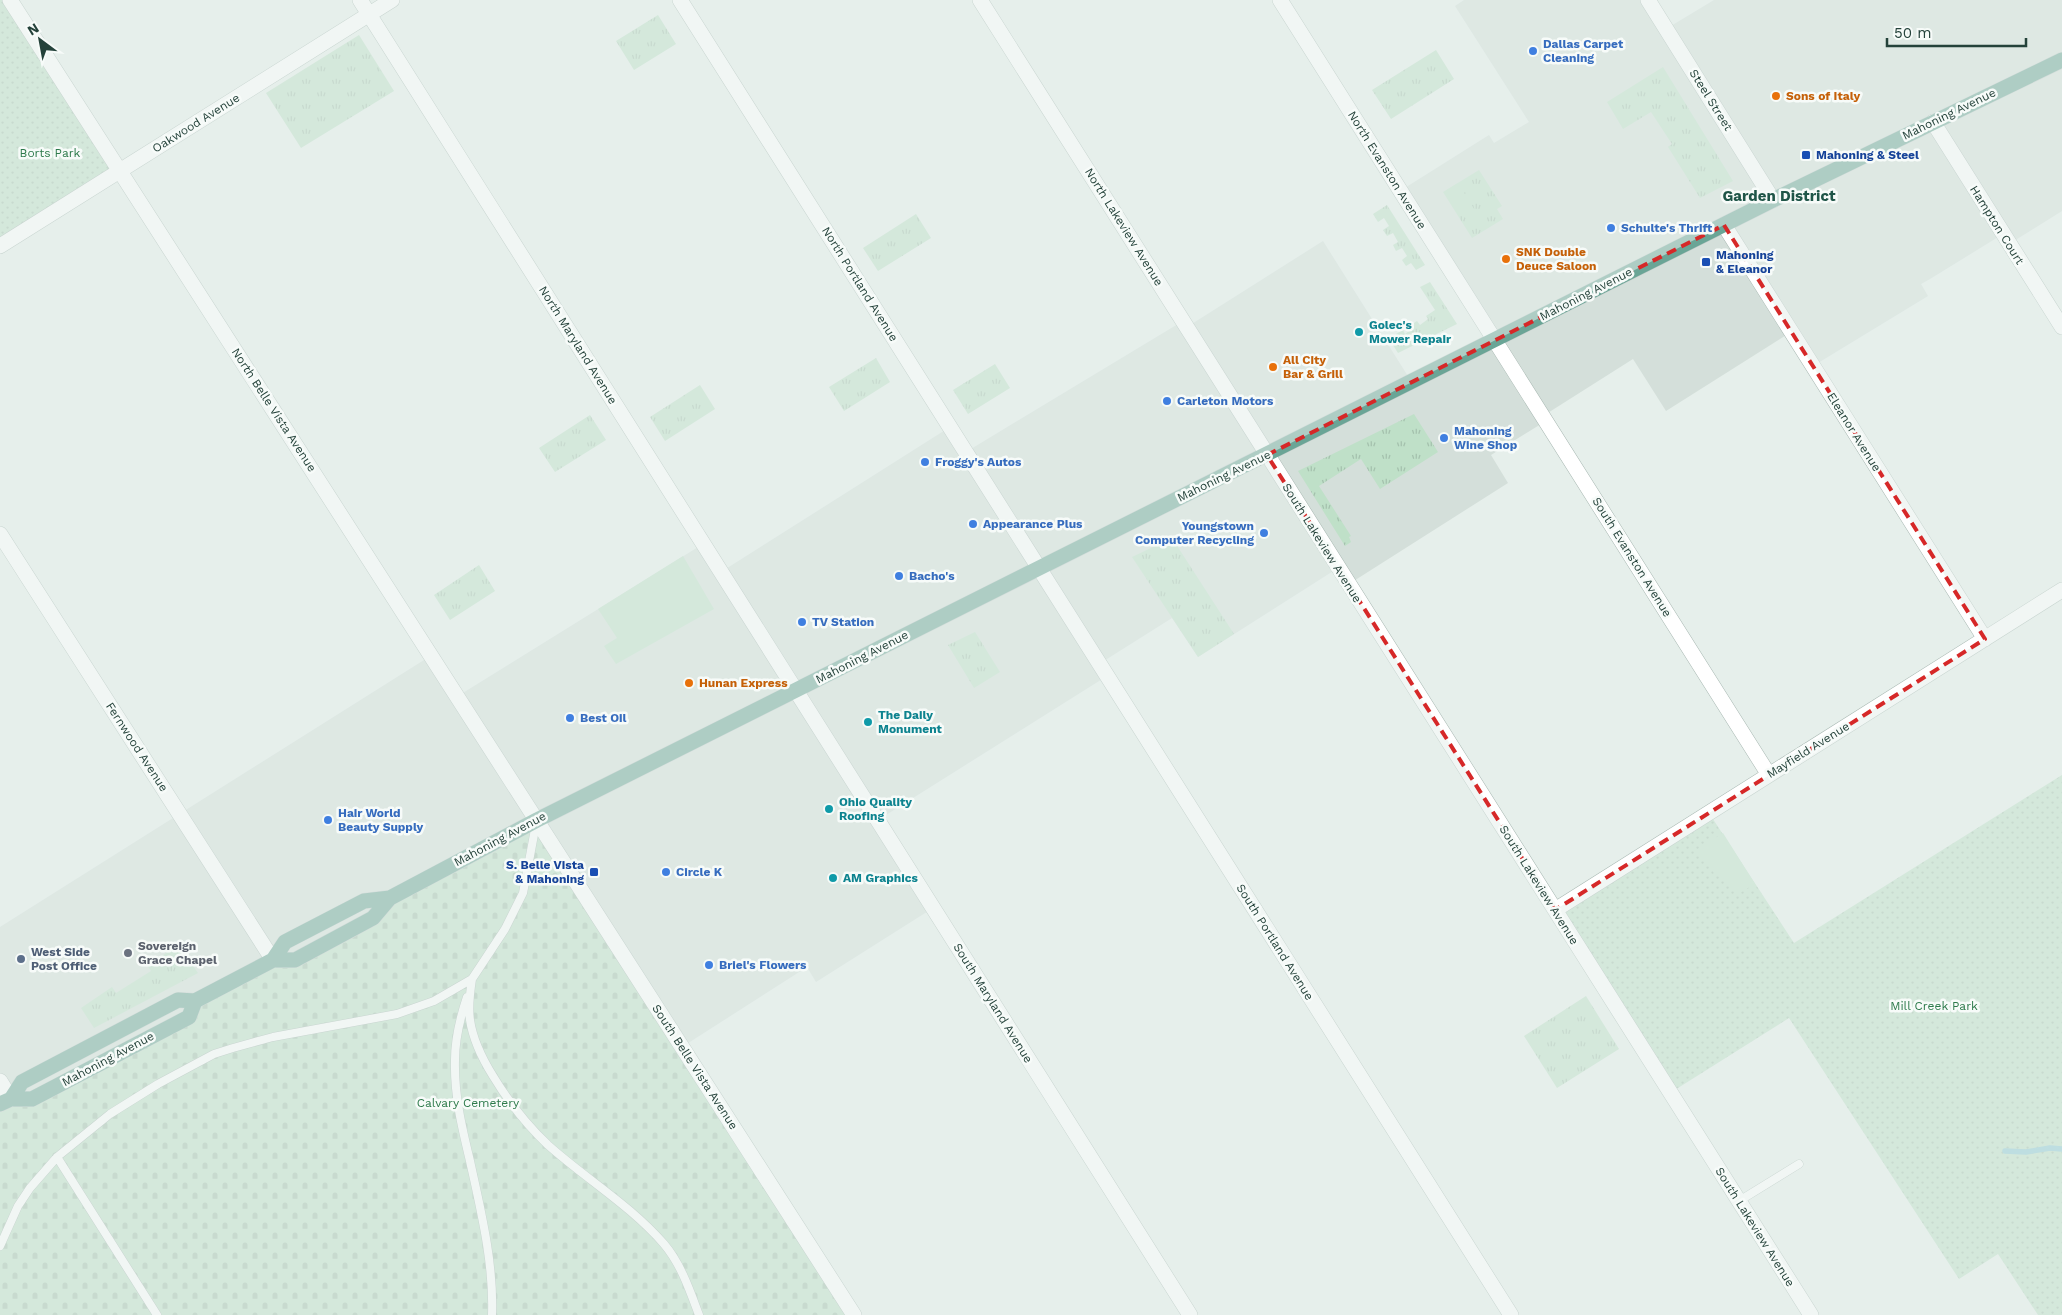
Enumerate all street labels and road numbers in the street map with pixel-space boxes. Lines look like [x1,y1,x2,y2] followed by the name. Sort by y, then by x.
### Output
[1687,67,1735,133] street label: Steel Street
[1900,85,1998,143] street label: Mahoning Avenue
[150,90,242,156] street label: Oakwood Avenue
[1345,108,1429,232] street label: North Evanston Avenue
[1082,165,1166,289] street label: North Lakeview Avenue
[1967,183,2027,267] street label: Hampton Court
[819,224,901,344] street label: North Portland Avenue
[1537,265,1635,323] street label: Mahoning Avenue
[536,283,620,407] street label: North Maryland Avenue
[229,346,319,475] street label: North Belle Vista Avenue
[1824,390,1884,474] street label: Eleanor Avenue
[1175,447,1273,505] street label: Mahoning Avenue
[1279,481,1365,605] street label: South Lakeview Avenue
[1589,495,1675,619] street label: South Evanston Avenue
[813,628,911,686] street label: Mahoning Avenue
[103,700,171,794] street label: Fernwood Avenue
[1764,719,1852,781] street label: Mayfield Avenue
[452,809,548,869] street label: Mahoning Avenue
[1496,823,1582,947] street label: South Lakeview Avenue
[1233,881,1317,1003] street label: South Portland Avenue
[950,941,1036,1065] street label: South Maryland Avenue
[649,1002,741,1132] street label: South Belle Vista Avenue
[60,1029,156,1089] street label: Mahoning Avenue
[1712,1165,1798,1289] street label: South Lakeview Avenue

